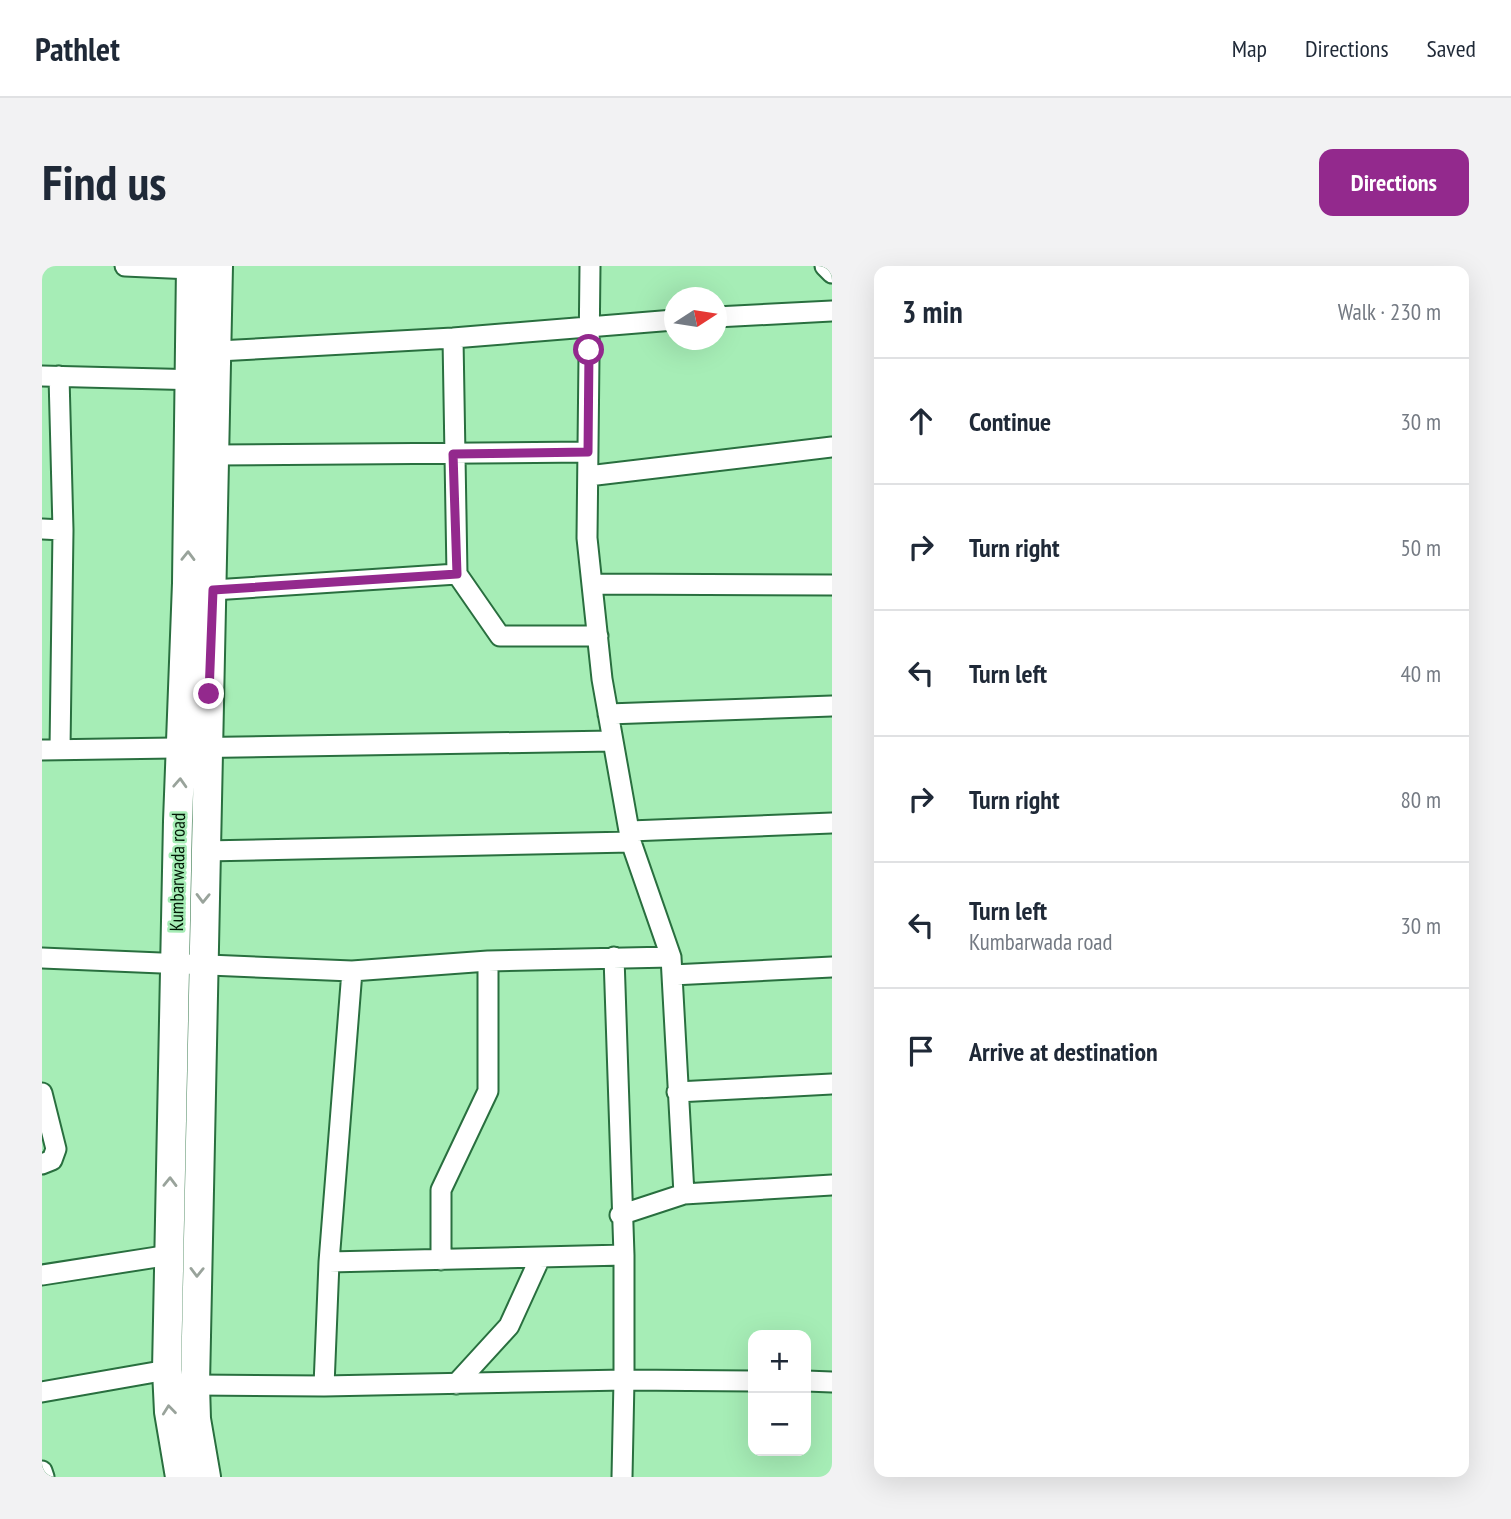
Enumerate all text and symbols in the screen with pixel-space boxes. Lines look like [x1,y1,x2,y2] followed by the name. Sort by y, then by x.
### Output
[35,27,120,70] text: Pathlet
[1232,33,1267,64] text: Map
[1305,33,1389,64] text: Directions
[1427,33,1476,64] text: Saved
[1319,149,1469,216] button: Directions
[42,150,166,214] text: Find us
[664,287,727,350] north arrow
[902,292,963,331] text: 3 min
[1338,297,1441,326] text: Walk · 230 m
[573,334,604,365] route start
[902,402,940,440] icon: ahead
[969,405,1051,438] text: Continue
[1400,407,1441,436] text: 30 m
[902,528,940,566] icon: right
[969,531,1060,564] text: Turn right
[1400,533,1441,562] text: 50 m
[180,550,195,561] one-way arrow
[902,654,940,692] icon: left
[969,657,1047,690] text: Turn left
[1400,659,1441,688] text: 40 m
[193,678,224,709] route end
[172,778,187,789] one-way arrow
[902,780,940,818] icon: right
[969,783,1060,816] text: Turn right
[1400,785,1441,814] text: 80 m
[164,813,190,931] street label: Kumbarwada road
[195,893,211,903] one-way arrow
[969,894,1047,927] text: Turn left
[902,906,940,944] icon: left
[1400,911,1441,940] text: 30 m
[969,927,1113,956] text: Kumbarwada road
[902,1032,940,1070] icon: arrive
[969,1035,1158,1068] text: Arrive at destination
[162,1177,178,1187] one-way arrow
[189,1267,204,1278] one-way arrow
[748,1330,811,1456] map controls
[748,1330,811,1393] button: +
[748,1393,811,1456] button: −
[162,1404,177,1415] one-way arrow

